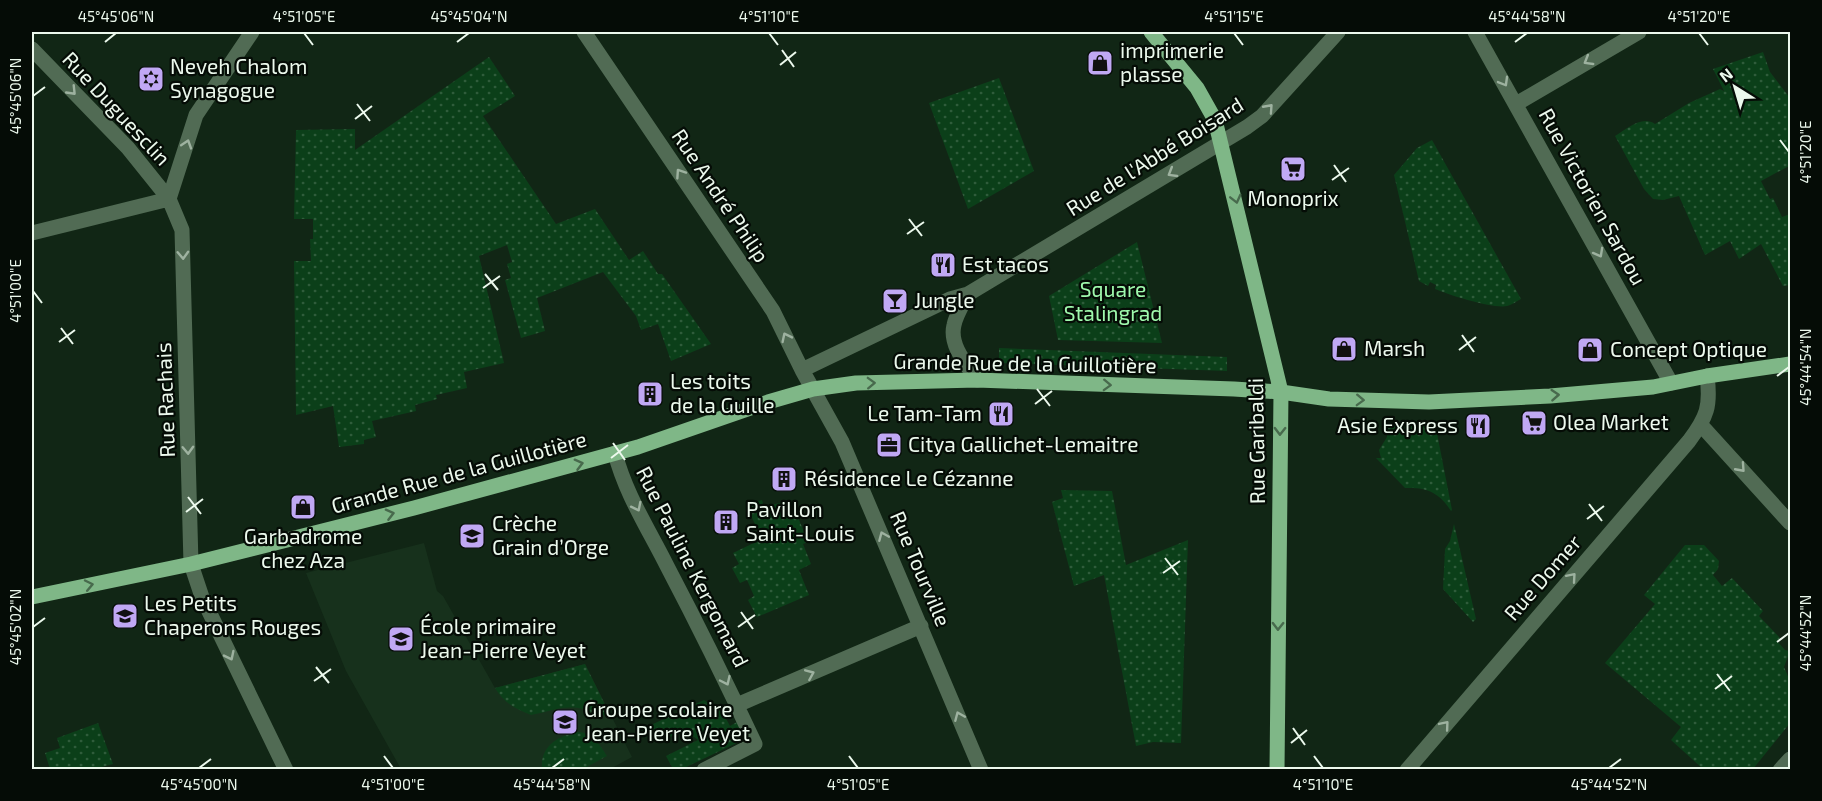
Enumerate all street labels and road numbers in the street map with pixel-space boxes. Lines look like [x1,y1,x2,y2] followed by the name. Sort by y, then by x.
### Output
[58,46,176,170] street label: Rue Duguesclin
[1061,91,1247,220] street label: Rue de l'Abbé Boisard
[1534,104,1652,289] street label: Rue Victorien Sardou
[667,124,775,266] street label: Rue André Philip
[150,342,179,458] street label: Rue Rachais
[893,348,1157,377] street label: Grande Rue de la Guillotière
[1242,378,1269,504] street label: Rue Garibaldi
[328,425,589,518] street label: Grande Rue de la Guillotière
[632,462,755,671] street label: Rue Pauline Kergomard
[886,507,957,630] street label: Rue Tourville
[1498,529,1586,625] street label: Rue Domer

